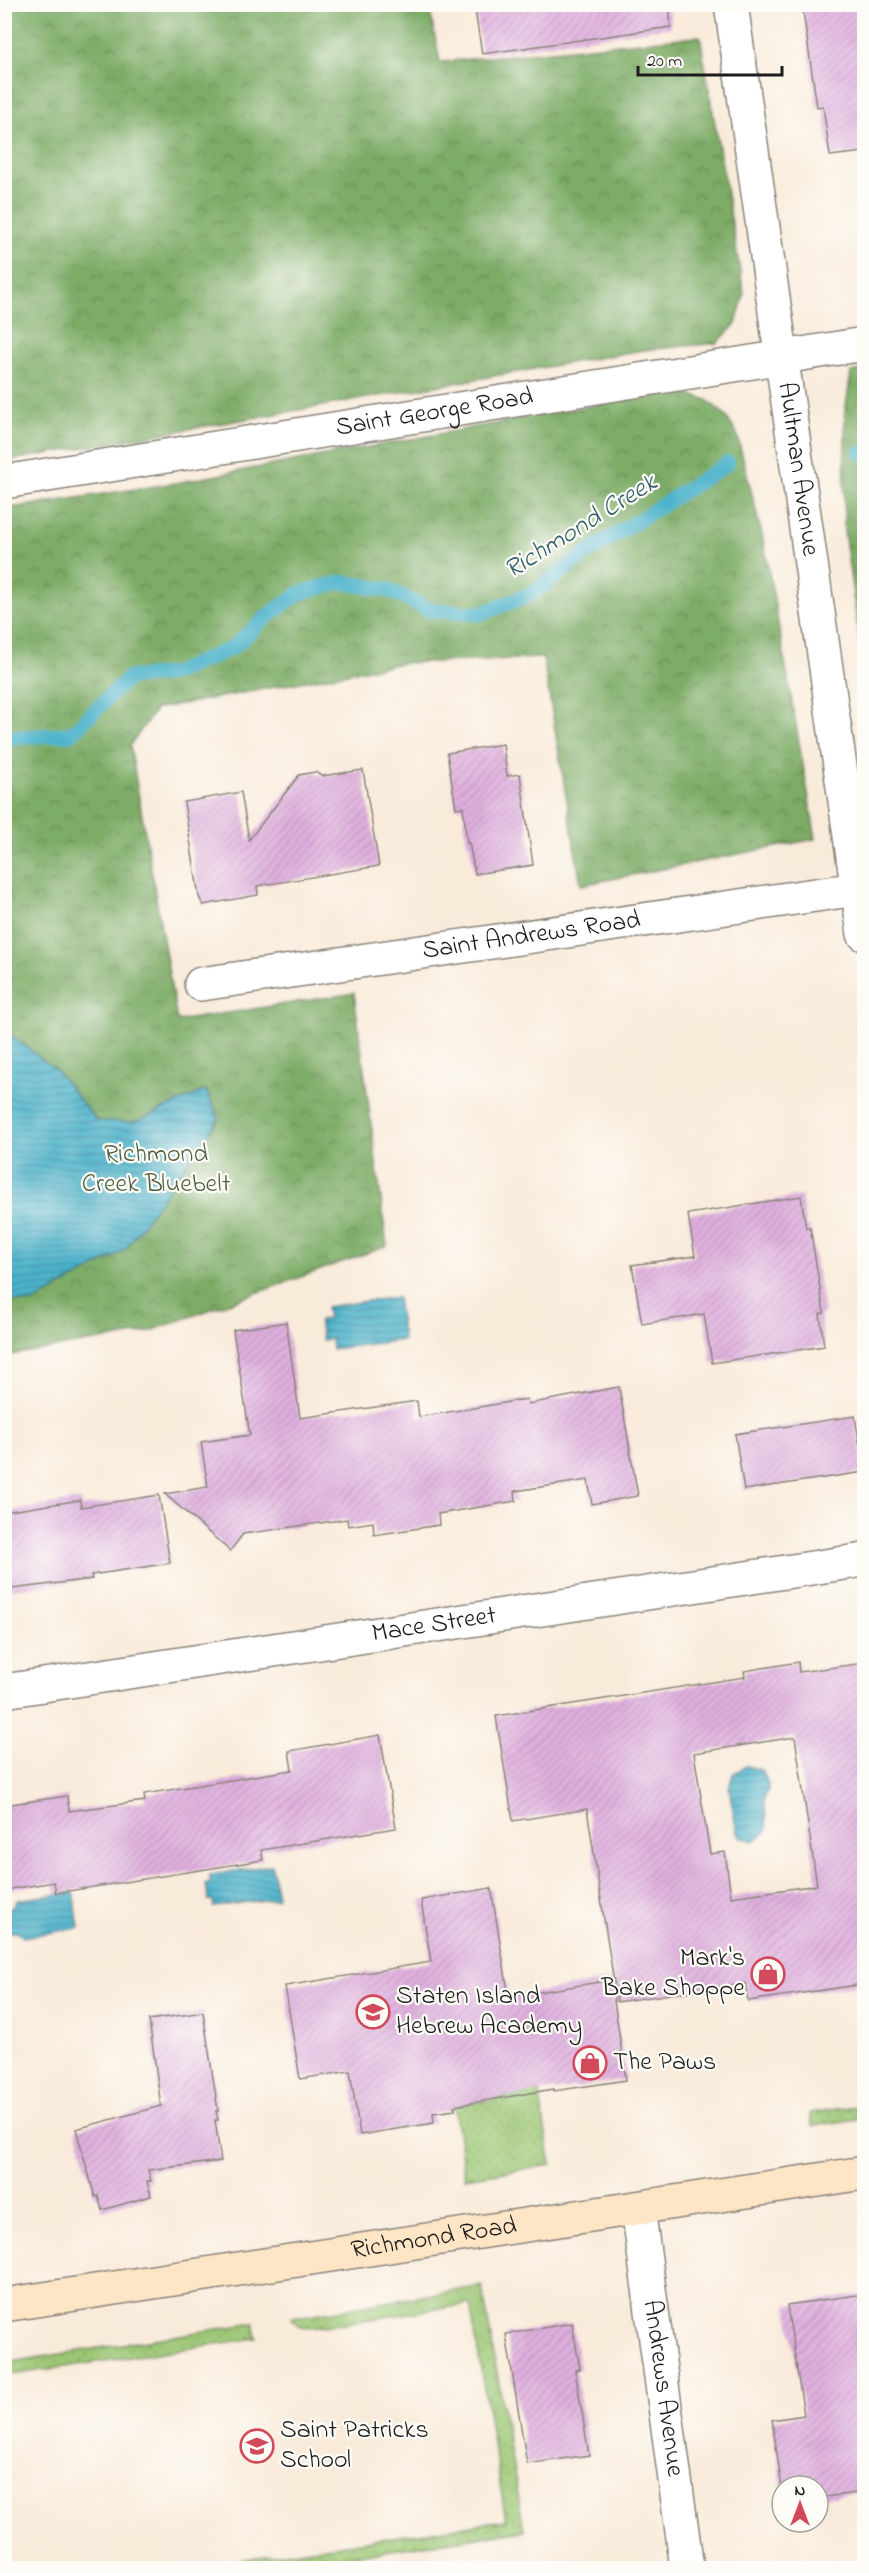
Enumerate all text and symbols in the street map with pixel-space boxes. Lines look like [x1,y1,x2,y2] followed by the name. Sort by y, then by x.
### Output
[638,39,782,77] scale bar
[647,49,682,75] text: 20 m
[333,378,536,447] street label: Saint George Road
[766,380,829,559] street label: Aultman Avenue
[497,464,666,590] water label: Richmond Creek
[420,902,644,971] street label: Saint Andrews Road
[82,1136,231,1204] park label: Richmond Creek Bluebelt
[369,1597,499,1654] street label: Mace Street
[600,1940,745,2008] place label: Mark's Bake Shoppe
[750,1956,786,1992] shop icon: Mark's Bake Shoppe
[396,1978,582,2046] place label: Staten Island Hebrew Academy
[355,1994,391,2030] school or university icon: Staten Island Hebrew Academy
[613,2044,716,2082] place label: The Paws
[572,2045,608,2081] shop icon: The Paws
[348,2207,520,2270] street label: Richmond Road
[632,2298,693,2479] street label: Andrews Avenue
[280,2412,429,2480] place label: Saint Patricks School
[239,2428,275,2464] school or university icon: Saint Patricks School
[770,2474,830,2534] north arrow
[795,2479,806,2503] text: N

